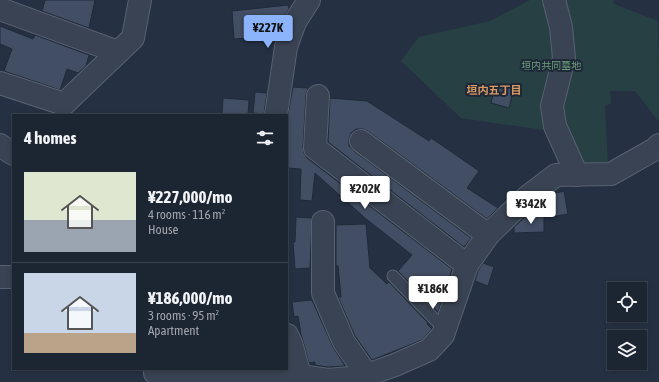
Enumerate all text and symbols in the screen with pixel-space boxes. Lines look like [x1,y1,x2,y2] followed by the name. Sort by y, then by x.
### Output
[240,15,296,49] pin: ¥227K
[253,20,283,35] text: ¥227K
[521,60,582,71] park label: 垣内共同墓地
[467,84,522,96] district label: 垣内五丁目
[254,127,276,149] icon: filters
[24,128,77,148] text: 4 homes
[337,176,393,210] pin: ¥202K
[350,181,380,196] text: ¥202K
[148,187,233,207] text: ¥227,000/mo
[56,188,104,236] icon: home
[503,191,559,225] pin: ¥342K
[516,196,546,211] text: ¥342K
[148,207,225,222] text: 4 rooms · 116 m²
[148,222,178,237] text: House
[405,276,461,310] pin: ¥186K
[418,281,448,296] text: ¥186K
[607,282,647,370] map controls
[607,282,647,322] button: locate
[148,288,233,308] text: ¥186,000/mo
[56,289,104,337] icon: home
[148,308,219,323] text: 3 rooms · 95 m²
[148,323,199,338] text: Apartment
[607,330,647,370] button: layers

